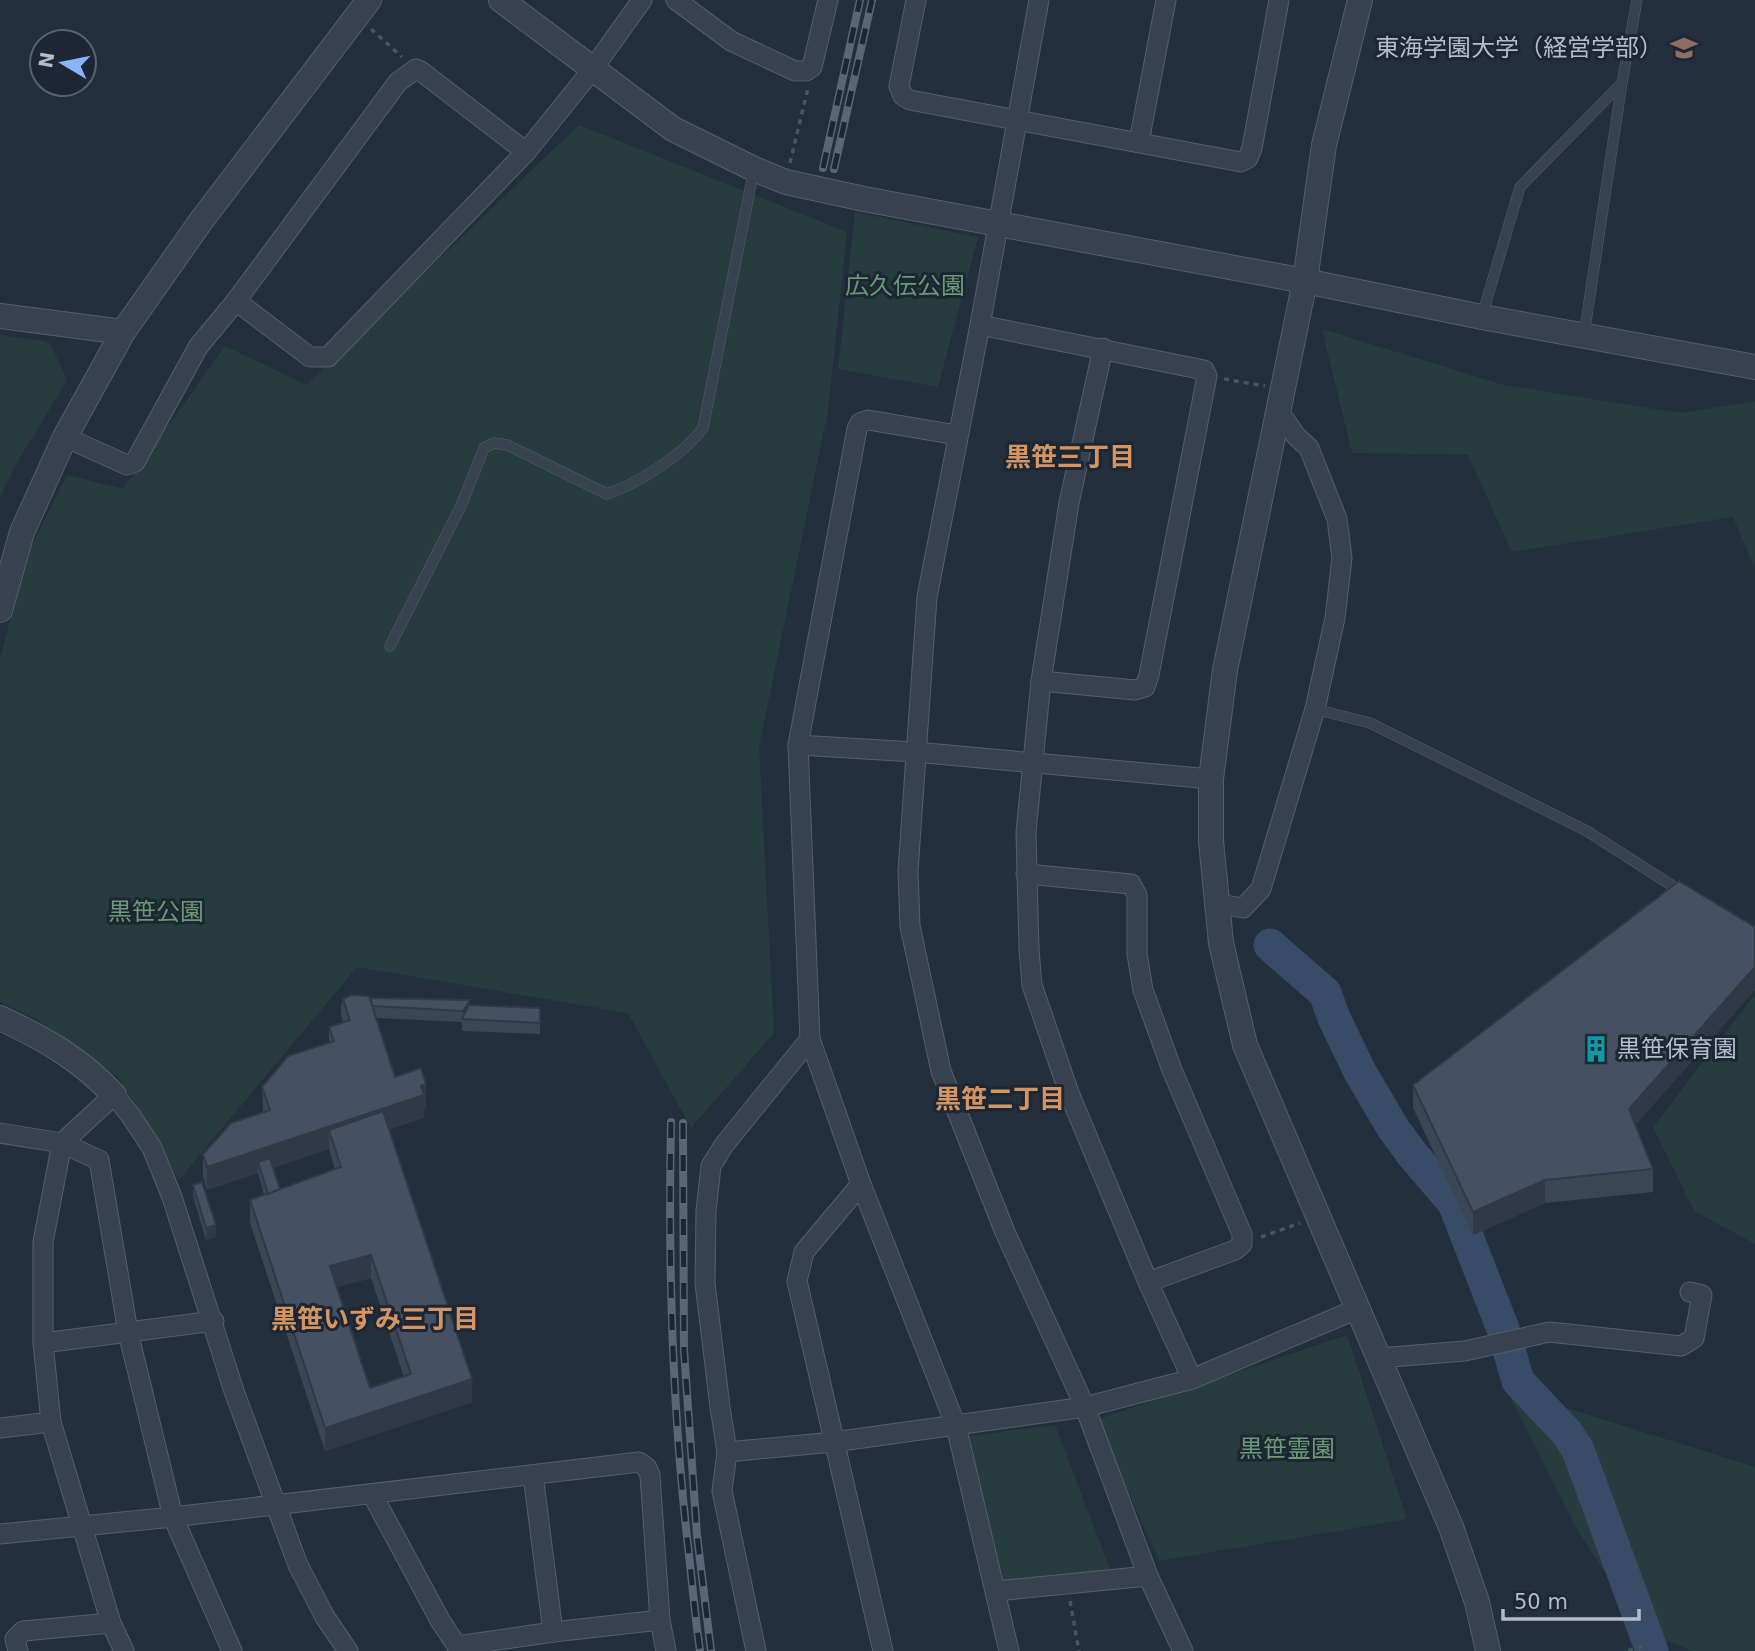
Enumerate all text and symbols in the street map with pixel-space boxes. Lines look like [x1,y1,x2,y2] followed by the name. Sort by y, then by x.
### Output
[28,28,98,98] north arrow
[1669,33,1699,63] school or university icon: 東海学園大学（経営学部）
[1375,34,1663,62] place label: 東海学園大学（経営学部）
[34,50,58,70] text: N
[845,272,965,300] park label: 広久伝公園
[1005,442,1135,472] district label: 黒笹三丁目
[108,898,204,926] park label: 黒笹公園
[1581,1034,1611,1064] building icon: 黒笹保育園
[1617,1035,1737,1063] place label: 黒笹保育園
[935,1084,1065,1114] district label: 黒笹二丁目
[271,1304,479,1334] district label: 黒笹いずみ三丁目
[1239,1435,1335,1463] park label: 黒笹霊園
[1503,1578,1640,1622] scale bar
[1514,1590,1568,1614] text: 50 m

